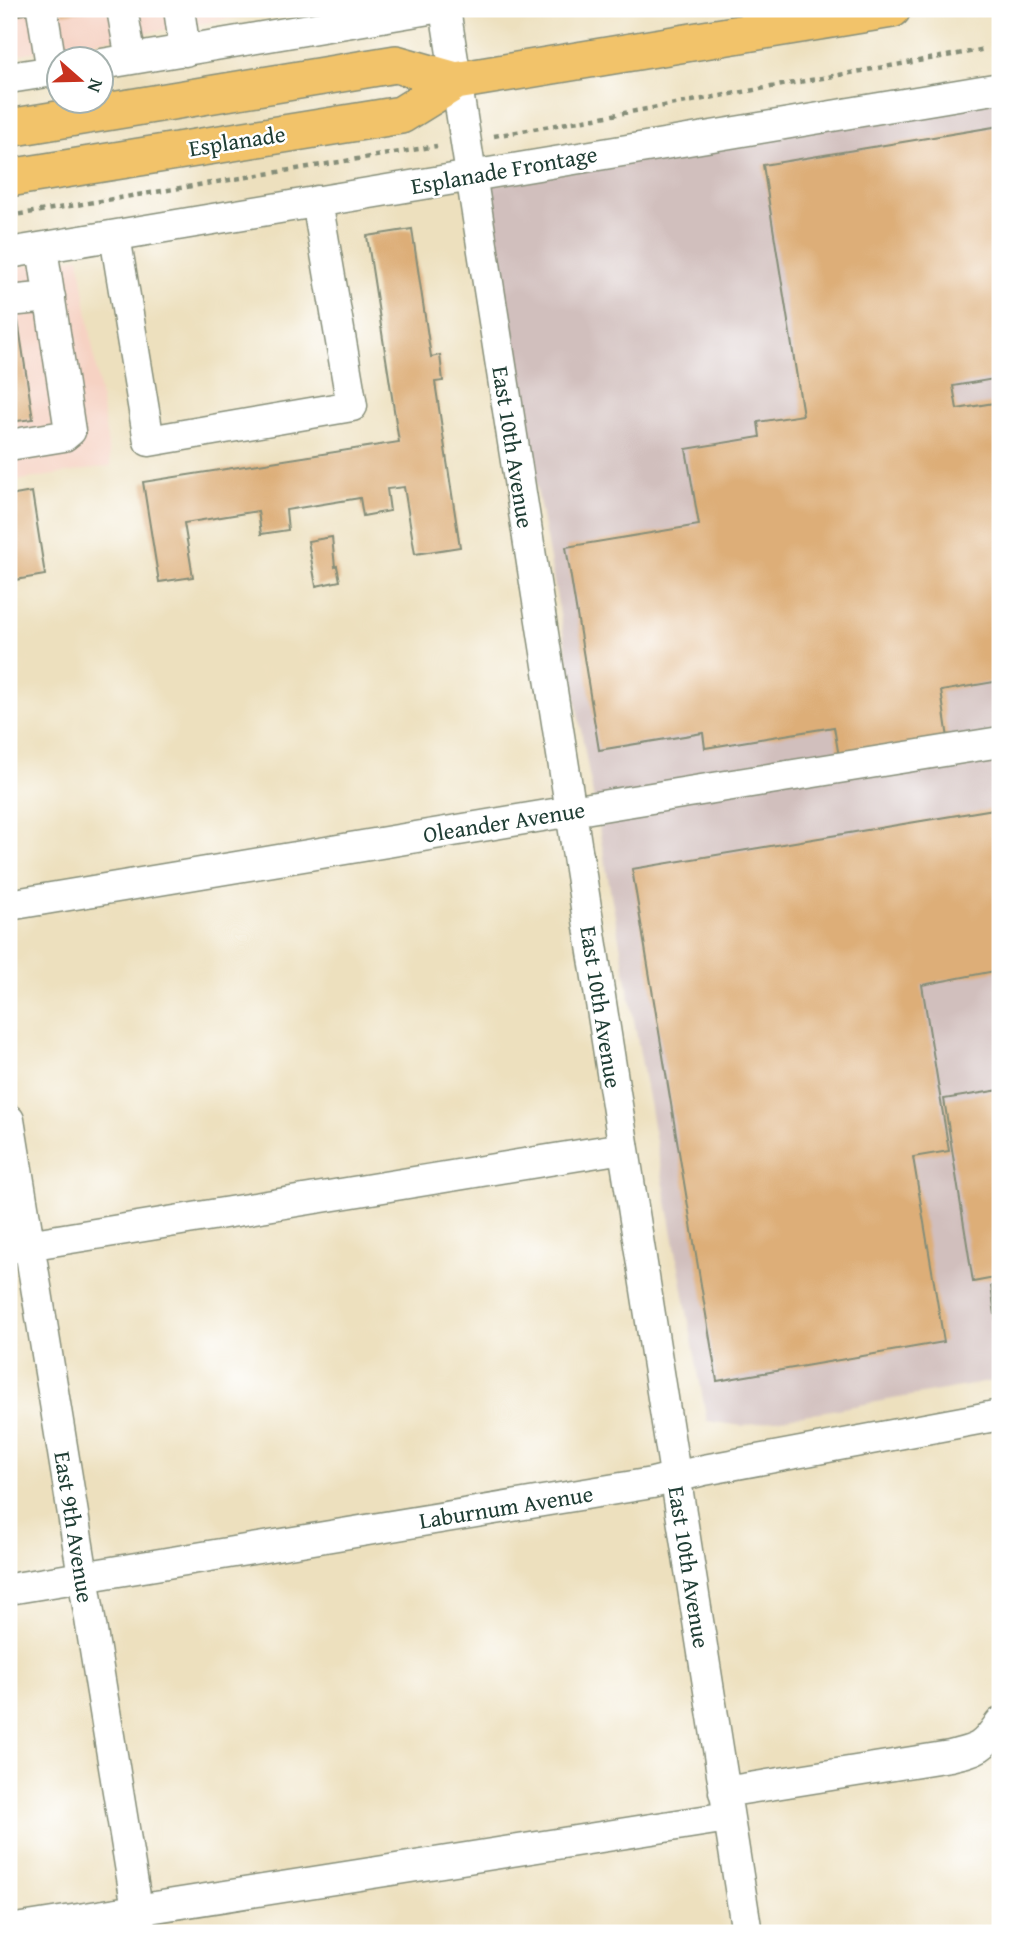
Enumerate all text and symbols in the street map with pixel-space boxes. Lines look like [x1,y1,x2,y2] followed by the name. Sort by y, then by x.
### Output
[46,46,116,116] north arrow
[81,75,111,97] text: N
[186,117,288,164] street label: Esplanade
[408,137,600,202] street label: Esplanade Frontage
[484,363,543,530] street label: East 10th Avenue
[421,792,587,851] street label: Oleander Avenue
[572,923,631,1090] street label: East 10th Avenue
[46,1449,103,1605] street label: East 9th Avenue
[417,1476,595,1537] street label: Laburnum Avenue
[660,1483,719,1650] street label: East 10th Avenue

